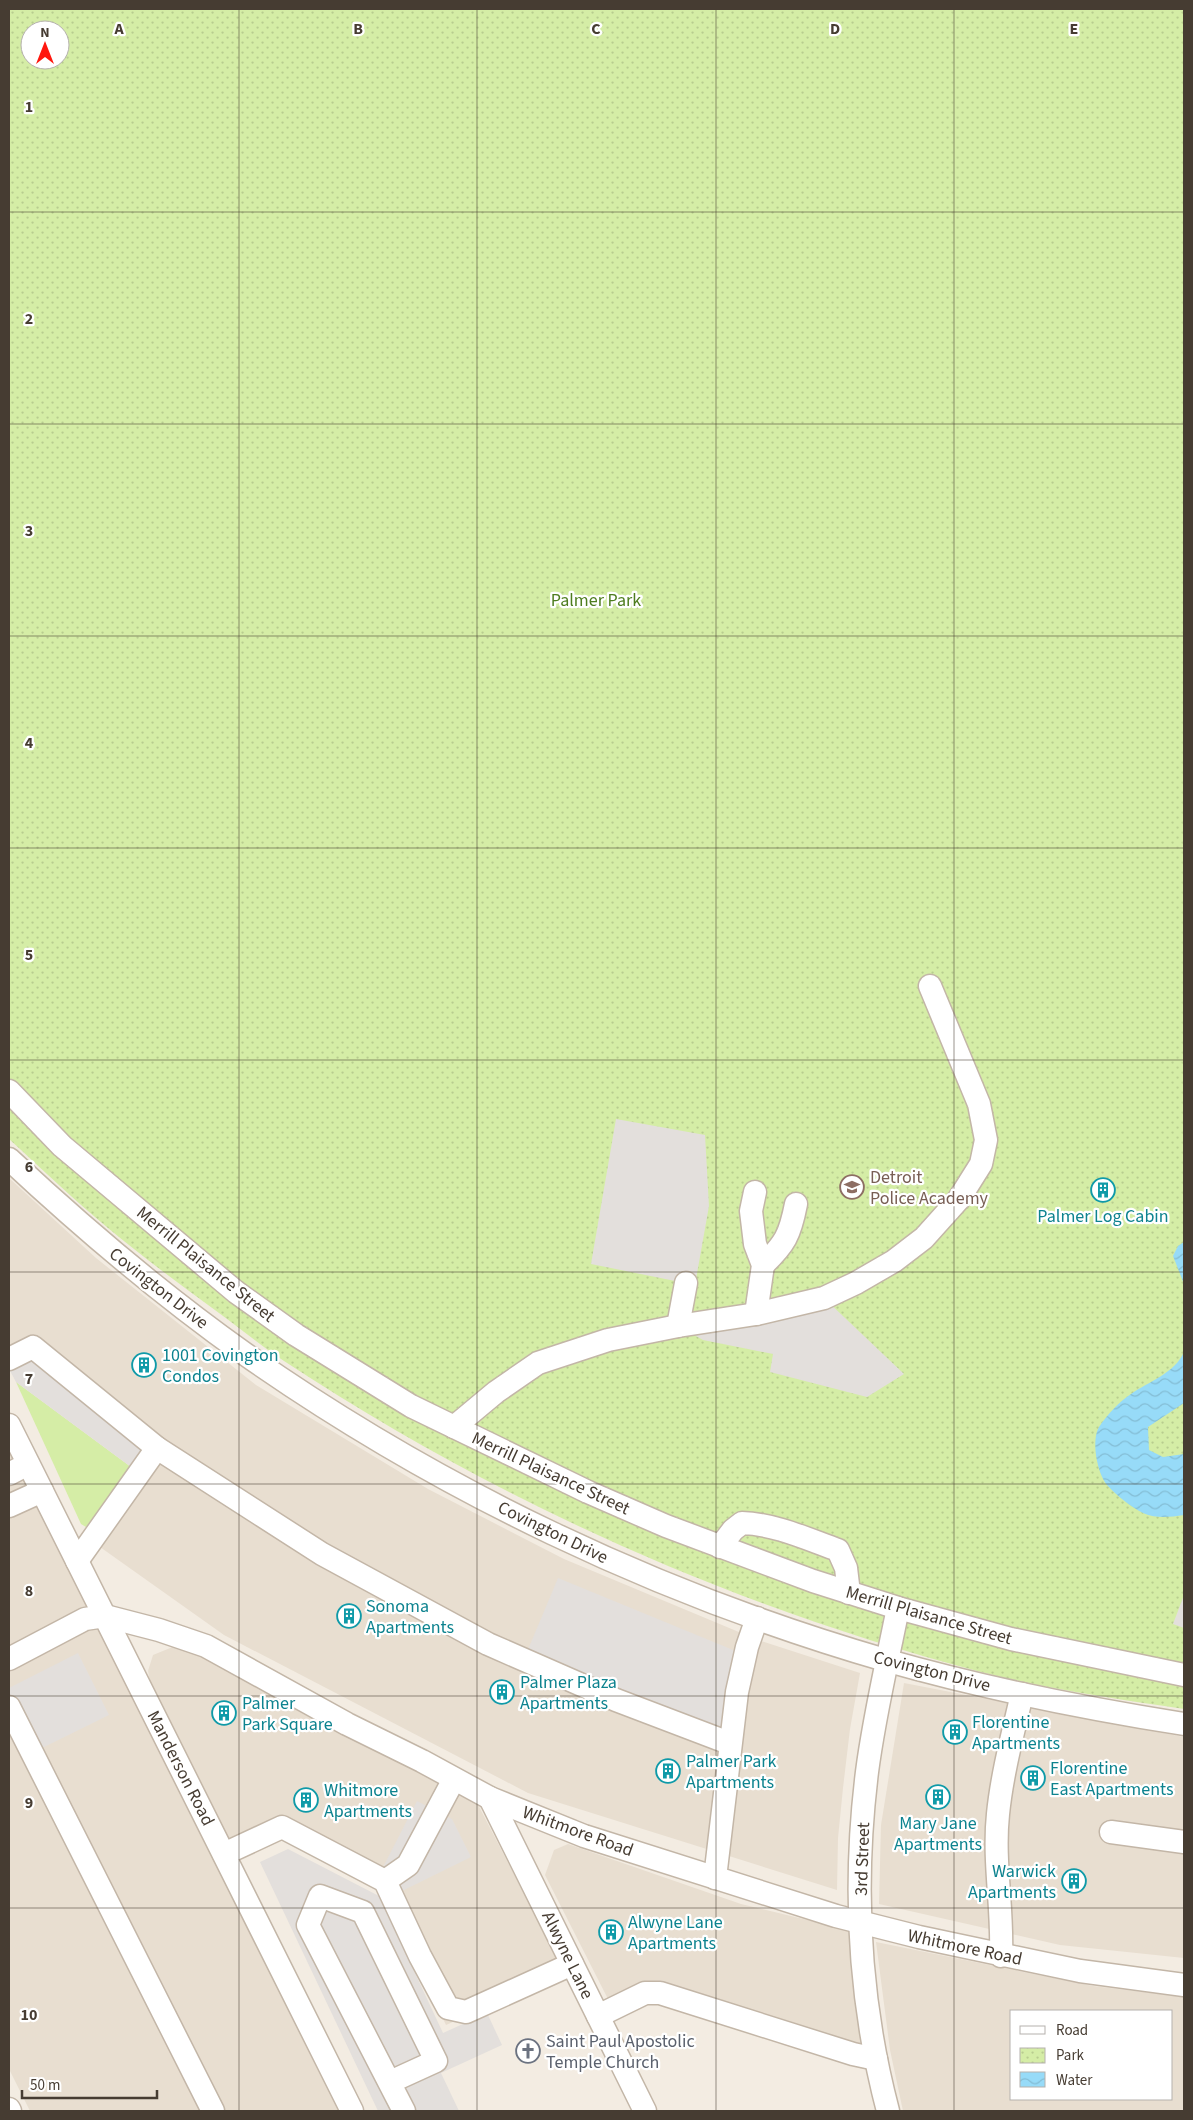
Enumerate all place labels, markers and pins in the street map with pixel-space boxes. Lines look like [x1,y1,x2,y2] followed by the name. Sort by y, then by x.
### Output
[870,1165,989,1211] place label: Detroit Police Academy
[839,1174,865,1200] school or university icon: Detroit Police Academy
[1090,1177,1116,1203] building icon: Palmer Log Cabin
[1037,1204,1169,1229] place label: Palmer Log Cabin
[162,1343,279,1389] place label: 1001 Covington Condos
[131,1352,157,1378] building icon: 1001 Covington Condos
[366,1594,454,1640] place label: Sonoma Apartments
[336,1603,362,1629] building icon: Sonoma Apartments
[520,1670,617,1716] place label: Palmer Plaza Apartments
[489,1679,515,1705] building icon: Palmer Plaza Apartments
[242,1691,333,1737] place label: Palmer Park Square
[211,1700,237,1726] building icon: Palmer Park Square
[972,1710,1060,1756] place label: Florentine Apartments
[942,1719,968,1745] building icon: Florentine Apartments
[686,1749,777,1795] place label: Palmer Park Apartments
[1050,1756,1173,1802] place label: Florentine East Apartments
[655,1758,681,1784] building icon: Palmer Park Apartments
[1020,1765,1046,1791] building icon: Florentine East Apartments
[324,1778,412,1824] place label: Whitmore Apartments
[925,1784,951,1810] building icon: Mary Jane Apartments
[293,1787,319,1813] building icon: Whitmore Apartments
[894,1811,982,1857] place label: Mary Jane Apartments
[968,1859,1056,1905] place label: Warwick Apartments
[1061,1868,1087,1894] building icon: Warwick Apartments
[628,1910,723,1956] place label: Alwyne Lane Apartments
[598,1919,624,1945] building icon: Alwyne Lane Apartments
[546,2029,695,2075] place label: Saint Paul Apostolic Temple Church
[515,2038,541,2064] church icon: Saint Paul Apostolic Temple Church

